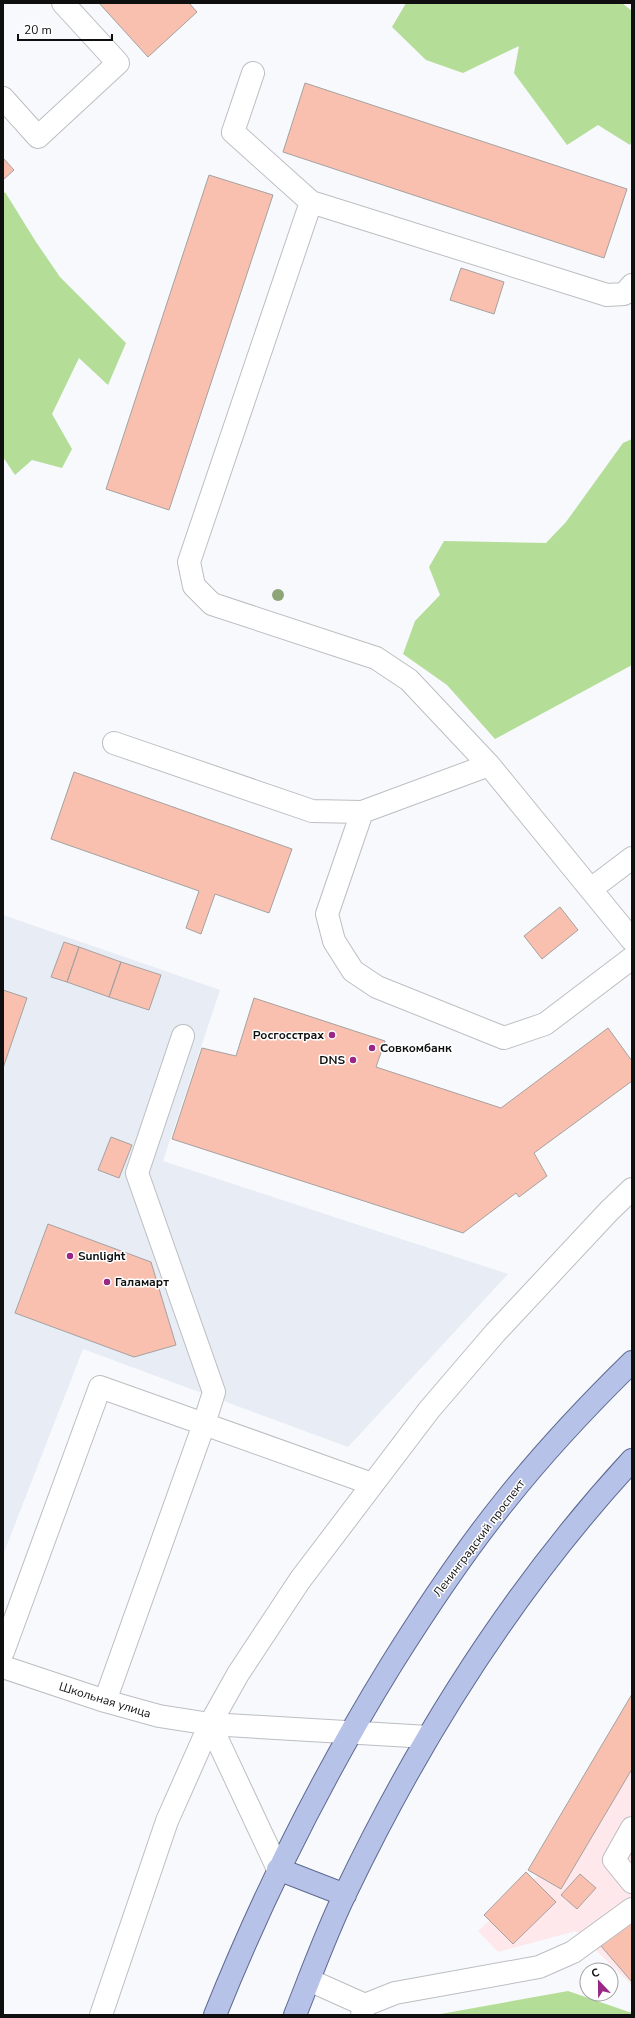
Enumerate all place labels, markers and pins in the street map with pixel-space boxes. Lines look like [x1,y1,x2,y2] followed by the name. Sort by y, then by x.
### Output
[253,1027,324,1043] place label: Росгосстрах
[327,1030,337,1040] marker: Росгосстрах
[380,1040,452,1056] place label: Совкомбанк
[367,1043,377,1053] marker: Совкомбанк
[319,1052,345,1068] place label: DNS
[348,1055,358,1065] marker: DNS
[78,1248,126,1264] place label: Sunlight
[65,1251,75,1261] marker: Sunlight
[115,1274,169,1290] place label: Галамарт
[102,1277,112,1287] marker: Галамарт

